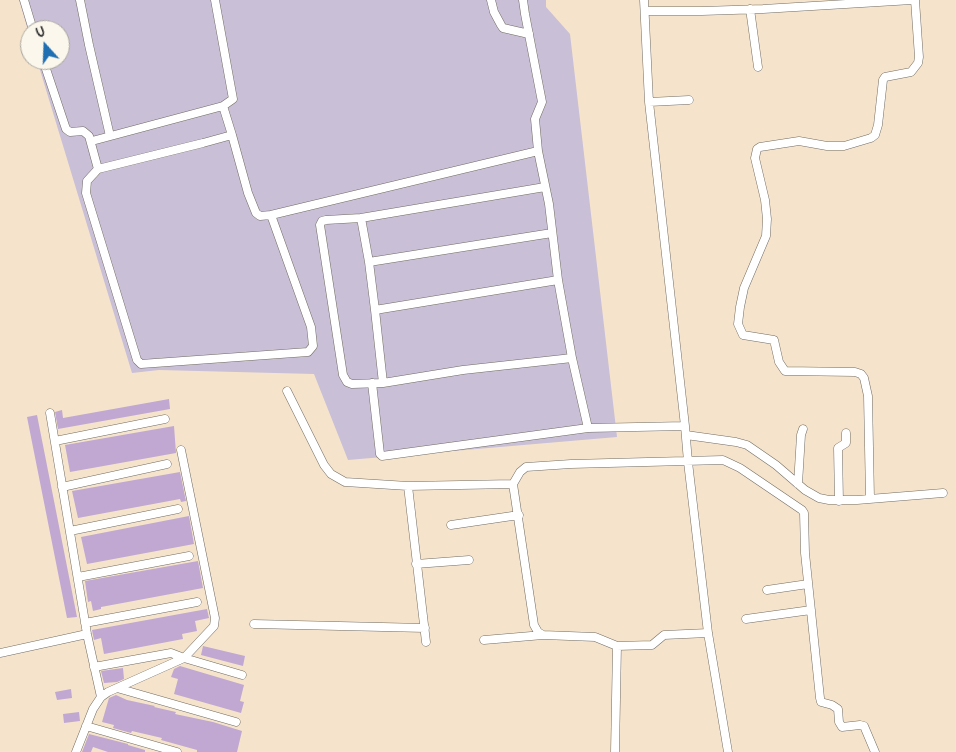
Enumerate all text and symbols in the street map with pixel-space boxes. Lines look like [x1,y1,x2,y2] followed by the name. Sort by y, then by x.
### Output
[20,20,70,70] north arrow
[33,21,47,42] text: U

